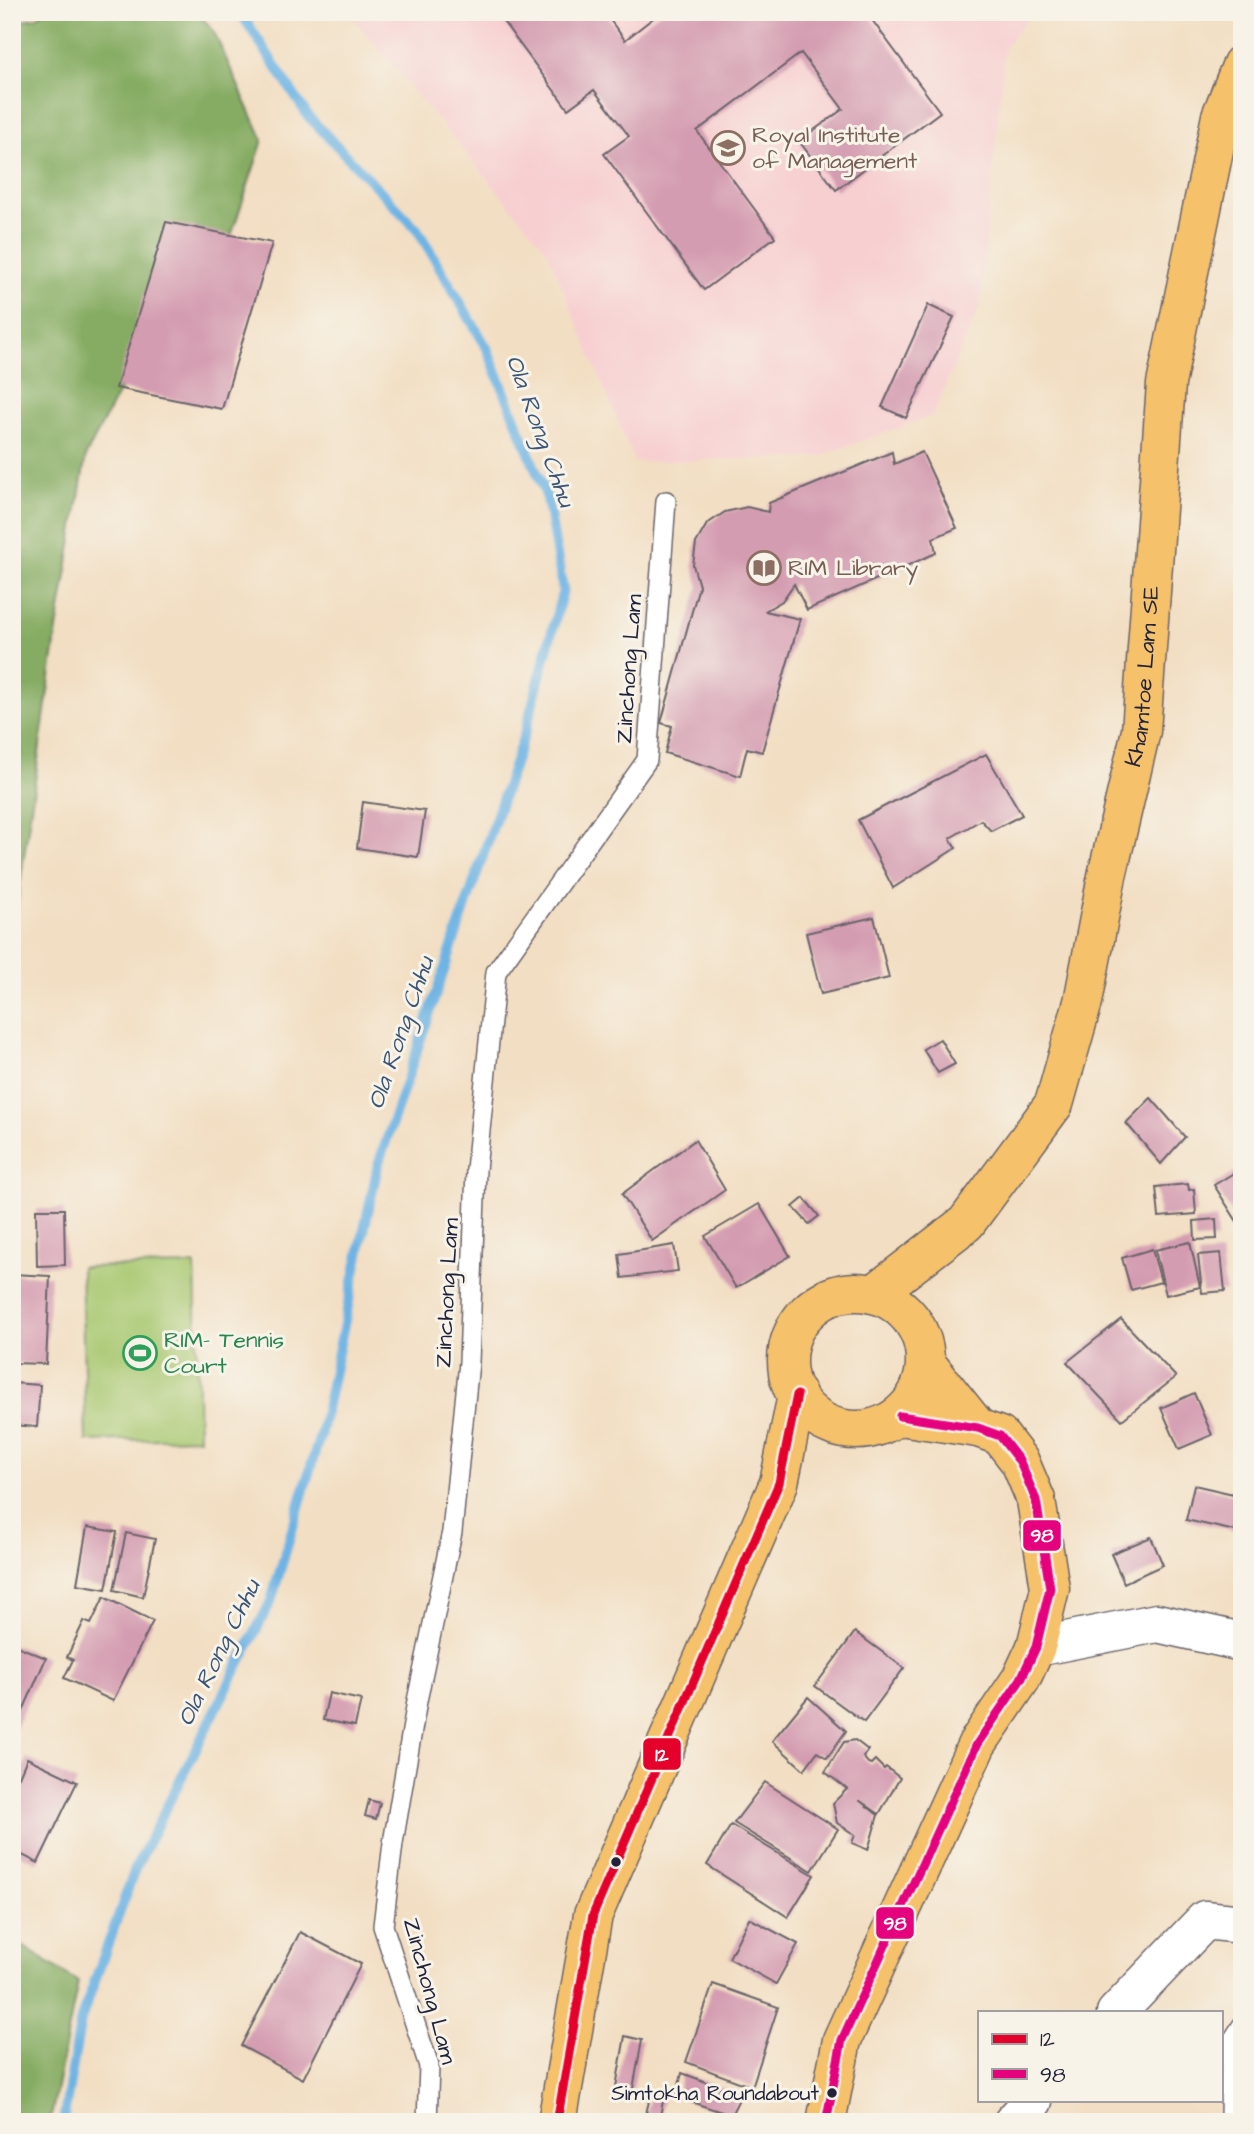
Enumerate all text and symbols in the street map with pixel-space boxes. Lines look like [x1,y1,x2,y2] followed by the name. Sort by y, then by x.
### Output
[752,119,918,178] place label: Royal Institute of Management
[709,129,747,167] school or university icon: Royal Institute of Management
[496,350,584,514] water label: Ola Rong Chhu
[745,549,783,587] library icon: RIM Library
[788,552,919,585] place label: RIM Library
[1117,584,1167,770] street label: Khamtoe Lam SE
[608,593,651,745] street label: Zinchong Lam
[359,950,445,1114] water label: Ola Rong Chhu
[427,1217,468,1369] street label: Zinchong Lam
[164,1324,284,1382] place label: RIM- Tennis Court
[121,1334,159,1372] sports icon: RIM- Tennis Court
[1022,1519,1062,1552] line badge: 98
[1030,1523,1054,1550] text: 98
[169,1572,271,1732] water label: Ola Rong Chhu
[642,1737,682,1771] line badge: 12
[655,1742,669,1769] text: 12
[609,1855,623,1869] unlabelled marker
[875,1906,915,1940] line badge: 98
[883,1911,907,1938] text: 98
[394,1914,465,2068] street label: Zinchong Lam
[978,2011,1222,2102] legend
[1040,2025,1055,2054] text: 12
[1040,2061,1066,2090] text: 98
[611,2079,820,2108] place label: Simtokha Roundabout
[825,2086,839,2100] marker: Simtokha Roundabout

